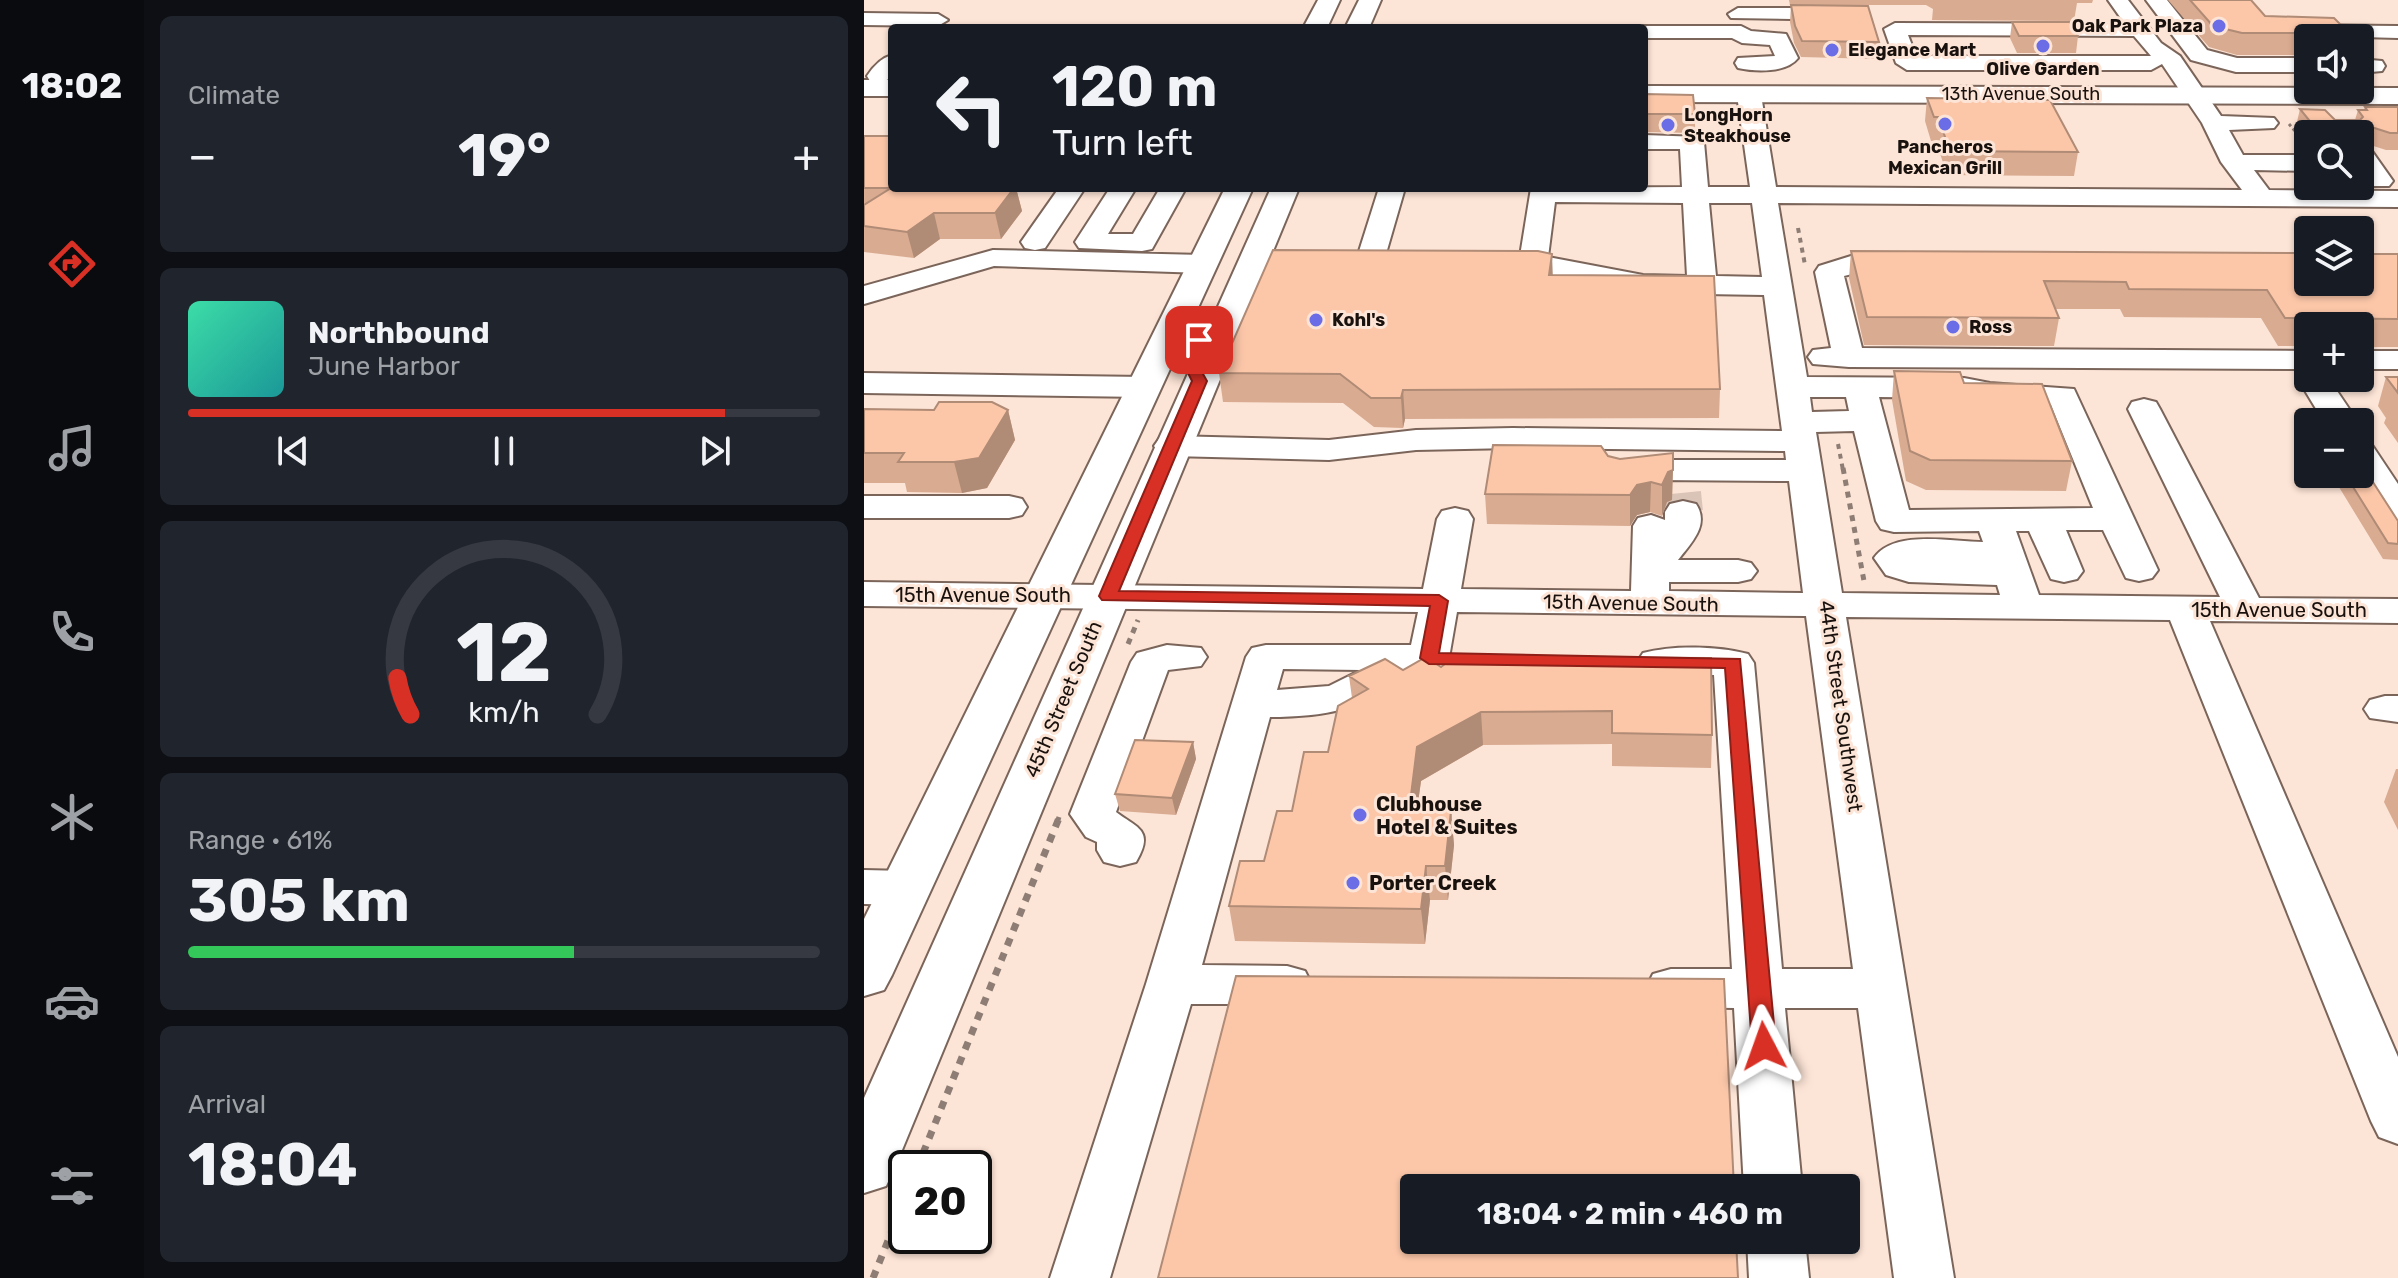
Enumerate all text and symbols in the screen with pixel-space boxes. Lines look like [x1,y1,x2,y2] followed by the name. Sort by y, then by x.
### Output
[2072,15,2203,37] place label: Oak Park Plaza
[2210,17,2228,35] marker: Oak Park Plaza
[2294,24,2374,488] map controls
[2294,24,2374,104] button: sound
[2034,37,2052,55] marker: Olive Garden
[1848,39,1976,61] place label: Elegance Mart
[1823,41,1841,59] marker: Elegance Mart
[1052,54,1218,120] text: 120 m
[920,56,1024,160] icon: left
[1986,58,2100,80] place label: Olive Garden
[22,64,122,107] text: 18:02
[188,80,280,111] text: Climate
[1942,83,2100,105] street label: 13th Avenue South
[1684,104,1791,147] place label: LongHorn Steakhouse
[1936,115,1954,133] marker: Pancheros Mexican Grill
[1659,116,1677,134] marker: LongHorn Steakhouse
[458,120,551,191] text: 19°
[2294,120,2374,200] button: search
[1052,121,1193,164] text: Turn left
[188,130,217,182] text: −
[793,130,820,182] text: +
[1888,136,2002,179] place label: Pancheros Mexican Grill
[2294,216,2374,296] button: layers
[44,236,100,292] icon: directions
[1165,306,1233,374] pin
[1332,309,1385,331] place label: Kohl's
[1307,311,1325,329] marker: Kohl's
[2294,312,2374,392] button: +
[308,315,490,351] text: Northbound
[1969,316,2012,338] place label: Ross
[1177,318,1221,362] icon: arrive
[1944,318,1962,336] marker: Ross
[308,351,460,382] text: June Harbor
[2294,408,2374,488] button: −
[44,420,100,476] icon: music
[271,429,315,473] icon: previous
[482,429,526,473] icon: pause
[693,429,737,473] icon: next
[895,583,1071,607] street label: 15th Avenue South
[1543,589,1719,617] street label: 15th Avenue South
[2191,598,2367,622] street label: 15th Avenue South
[1814,599,1868,813] street label: 44th Street Southwest
[456,603,552,702] text: 12
[44,604,100,660] icon: phone
[1019,617,1107,781] street label: 45th Street South
[468,695,540,729] text: km/h
[44,789,100,845] icon: climate
[1376,792,1517,839] place label: Clubhouse Hotel & Suites
[1351,806,1369,824] marker: Clubhouse Hotel & Suites
[188,825,333,856] text: Range · 61%
[188,865,410,936] text: 305 km
[1369,871,1497,895] place label: Porter Creek
[1344,874,1362,892] marker: Porter Creek
[44,973,100,1029] icon: car
[1722,1004,1806,1088] position arrow
[188,1089,266,1120] text: Arrival
[188,1129,358,1200] text: 18:04
[888,1150,992,1254] speed limit sign: 20
[44,1158,100,1214] icon: filters
[1477,1196,1783,1232] text: 18:04 · 2 min · 460 m

